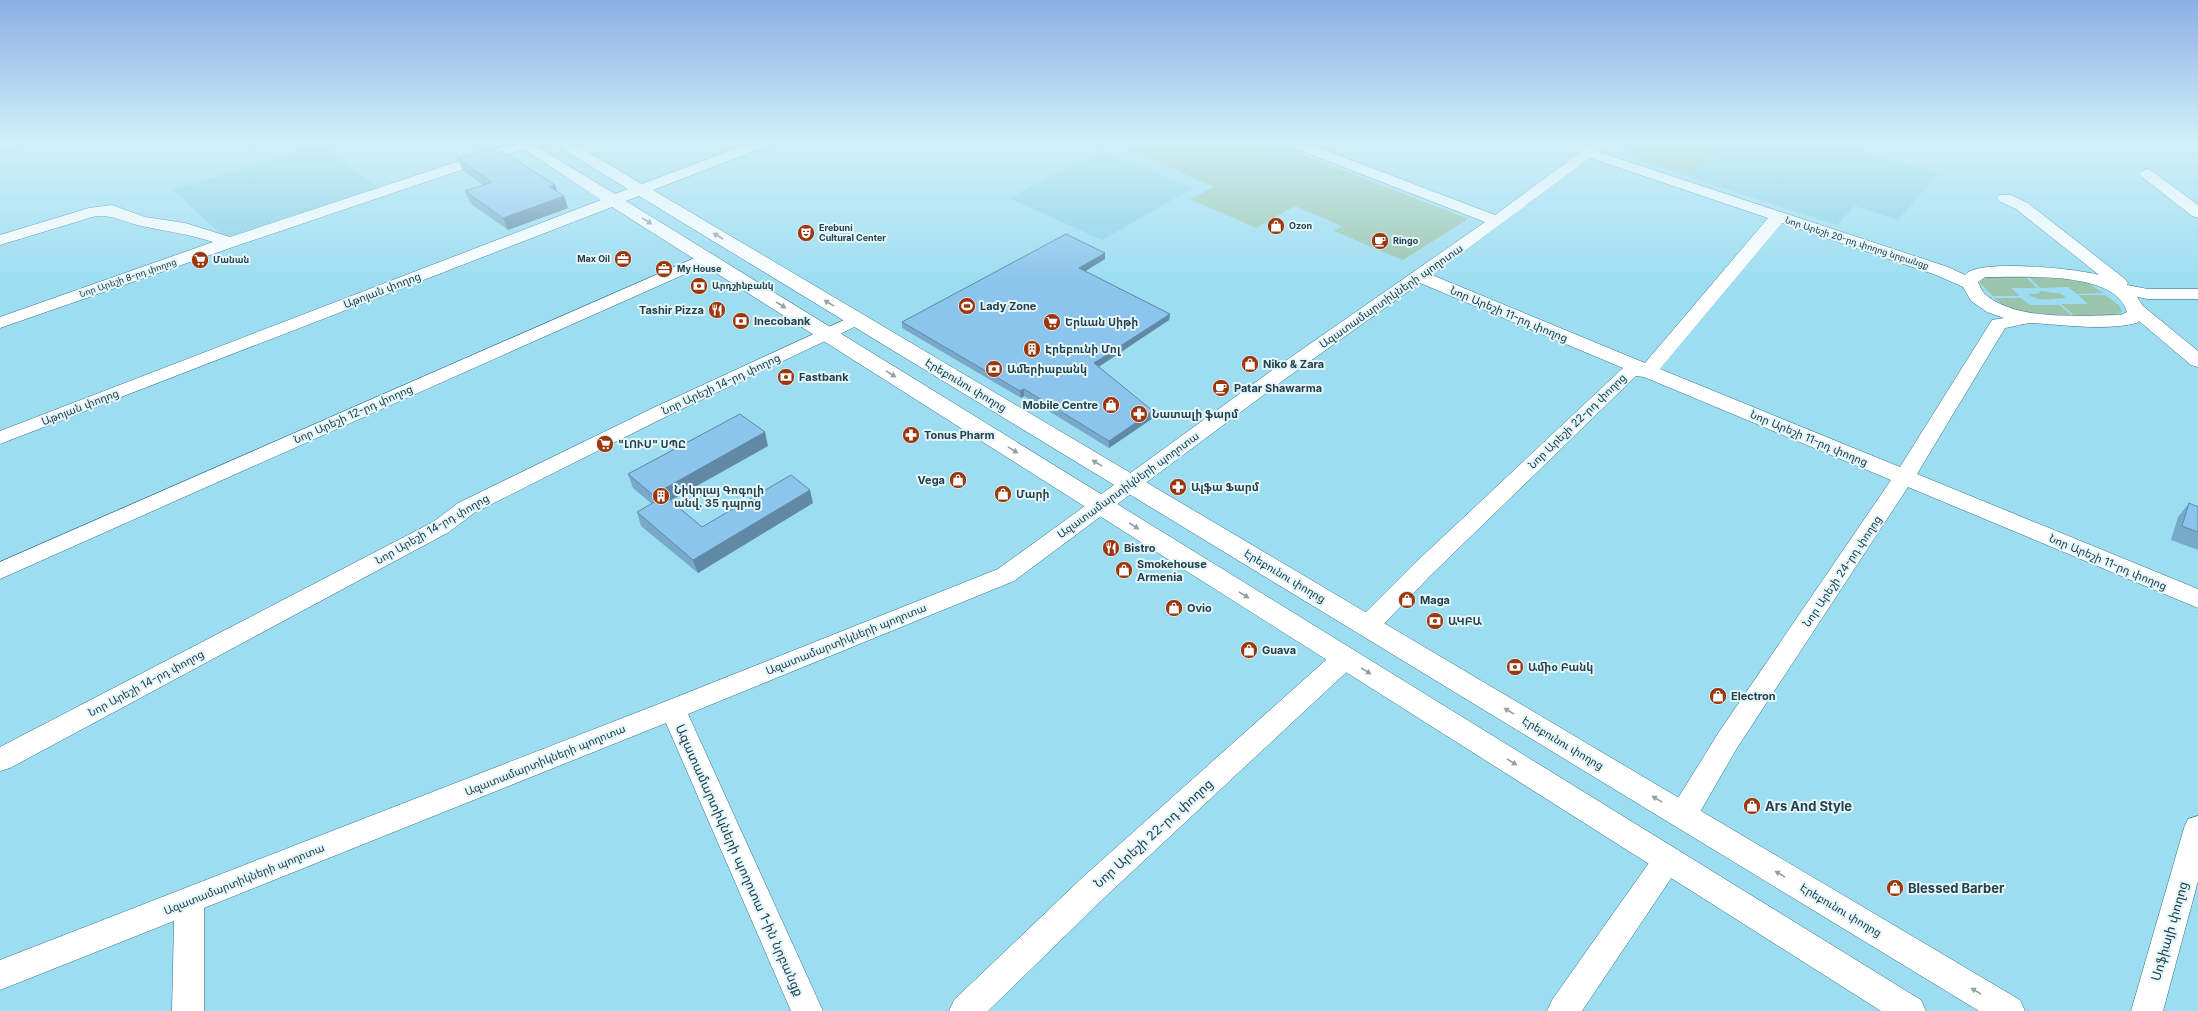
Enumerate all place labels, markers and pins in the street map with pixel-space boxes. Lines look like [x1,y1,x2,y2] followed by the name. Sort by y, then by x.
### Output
[1266,216,1286,236] shop icon: Ozon
[1289,220,1312,231] place label: Ozon
[819,222,886,243] place label: Erebuni Cultural Center
[796,223,816,243] theatre icon: Erebuni Cultural Center
[1370,231,1390,251] cafe icon: Ringo
[1393,235,1419,246] place label: Ringo
[613,249,633,269] office icon: Max Oil
[190,250,210,270] supermarket icon: Մանան
[577,253,610,264] place label: Max Oil
[213,254,249,265] place label: Մանան
[654,259,674,279] office icon: My House
[677,263,722,274] place label: My House
[689,276,709,296] bank icon: Արդշինբանկ
[712,280,773,291] place label: Արդշինբանկ
[957,296,977,316] sports icon: Lady Zone
[980,299,1037,313] place label: Lady Zone
[707,300,727,320] restaurant icon: Tashir Pizza
[639,303,704,317] place label: Tashir Pizza
[731,311,751,331] bank icon: Inecobank
[1042,312,1062,332] supermarket icon: Երևան Սիթի
[754,314,811,328] place label: Inecobank
[1065,315,1138,329] place label: Երևան Սիթի
[1022,339,1042,359] building icon: Էրեբունի Մոլ
[1045,342,1121,356] place label: Էրեբունի Մոլ
[1240,354,1260,374] shop icon: Niko & Zara
[1263,357,1324,371] place label: Niko & Zara
[984,359,1004,379] bank icon: Ամերիաբանկ
[1007,362,1087,376] place label: Ամերիաբանկ
[776,367,796,387] bank icon: Fastbank
[799,370,849,384] place label: Fastbank
[1211,378,1231,398] cafe icon: Patar Shawarma
[1234,381,1322,395] place label: Patar Shawarma
[1101,395,1121,415] shop icon: Mobile Centre
[1023,398,1098,412] place label: Mobile Centre
[1129,404,1149,424] pharmacy icon: Նատալի ֆարմ
[1152,407,1239,421] place label: Նատալի ֆարմ
[901,425,921,445] pharmacy icon: Tonus Pharm
[924,428,995,442] place label: Tonus Pharm
[595,434,615,454] supermarket icon: "ԼՈՒՍ" ՍՊԸ
[618,437,686,451] place label: "ԼՈՒՍ" ՍՊԸ
[948,470,968,490] shop icon: Vega
[918,473,945,487] place label: Vega
[1168,477,1188,497] pharmacy icon: Ալֆա Ֆարմ
[1191,480,1260,494] place label: Ալֆա Ֆարմ
[674,483,764,510] place label: Նիկոլայ Գոգոլի անվ. 35 դպրոց
[993,484,1013,504] shop icon: Մարի
[651,486,671,506] building icon: Նիկոլայ Գոգոլի անվ. 35 դպրոց
[1016,487,1050,501] place label: Մարի
[1101,538,1121,558] restaurant icon: Bistro
[1124,541,1156,555] place label: Bistro
[1137,557,1207,584] place label: Smokehouse Armenia
[1114,560,1134,580] shop icon: Smokehouse Armenia
[1397,590,1417,610] shop icon: Maga
[1420,593,1450,607] place label: Maga
[1164,598,1184,618] shop icon: Ovio
[1187,601,1212,615] place label: Ovio
[1425,611,1445,631] bank icon: ԱԿԲԱ
[1448,614,1483,628] place label: ԱԿԲԱ
[1239,640,1259,660] shop icon: Guava
[1262,643,1296,657] place label: Guava
[1505,657,1525,677] bank icon: Ամիօ Բանկ
[1528,660,1593,674] place label: Ամիօ Բանկ
[1708,686,1728,706] shop icon: Electron
[1731,689,1776,703] place label: Electron
[1742,796,1762,816] shop icon: Ars And Style
[1765,798,1852,814] place label: Ars And Style
[1885,878,1905,898] shop icon: Blessed Barber
[1908,880,2005,896] place label: Blessed Barber

